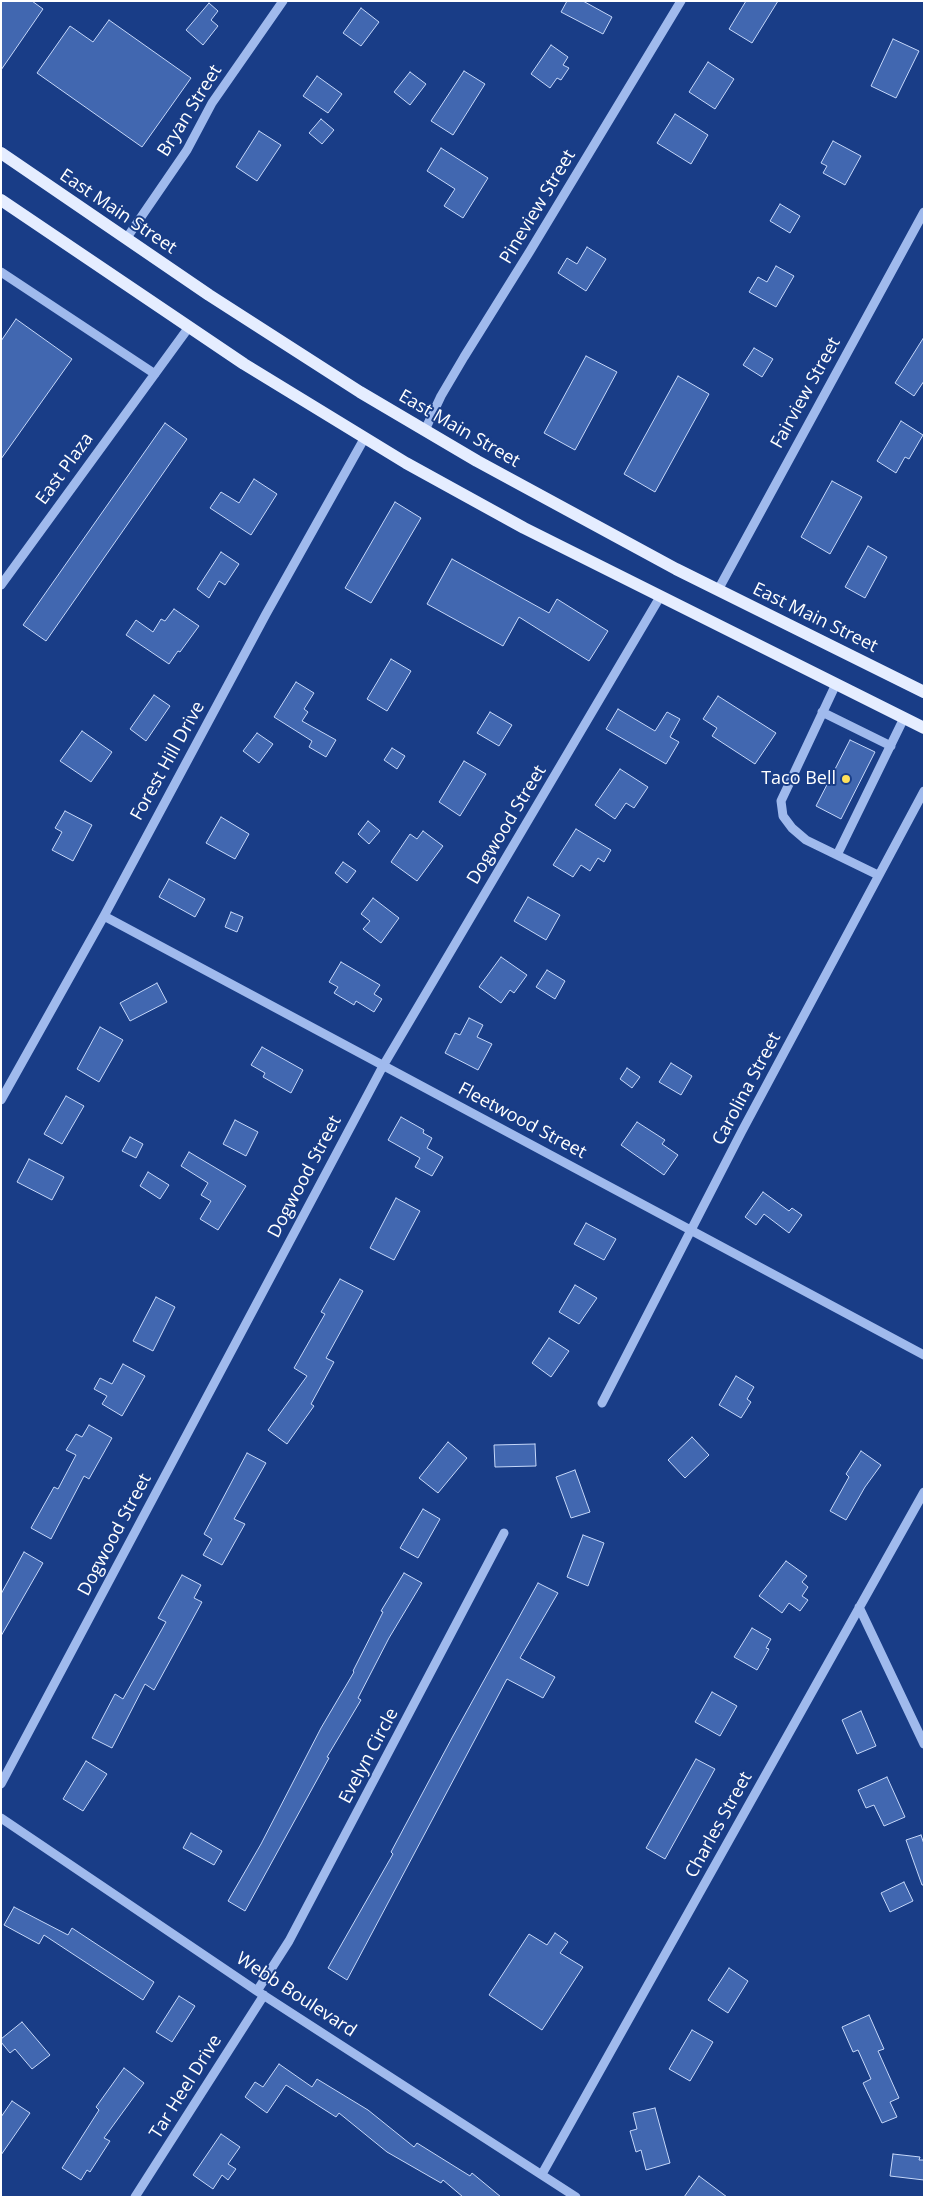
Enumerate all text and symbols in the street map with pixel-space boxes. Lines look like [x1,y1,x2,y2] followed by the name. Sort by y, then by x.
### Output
[153,61,227,161] street label: Bryan Street
[496,146,580,268] street label: Pineview Street
[55,165,181,259] street label: East Main Street
[767,334,845,452] street label: Fairview Street
[395,386,523,472] street label: East Main Street
[32,429,98,509] street label: East Plaza
[749,578,881,658] street label: East Main Street
[126,698,210,824] street label: Forest Hill Drive
[463,761,551,889] street label: Dogwood Street
[761,768,836,790] place label: Taco Bell
[840,773,852,785] marker: Taco Bell
[708,1029,786,1149] street label: Carolina Street
[454,1078,590,1164] street label: Fleetwood Street
[264,1112,346,1242] street label: Dogwood Street
[74,1470,156,1600] street label: Dogwood Street
[335,1705,403,1807] street label: Evelyn Circle
[681,1768,757,1882] street label: Charles Street
[232,1948,360,2042] street label: Webb Boulevard
[145,2031,227,2143] street label: Tar Heel Drive

